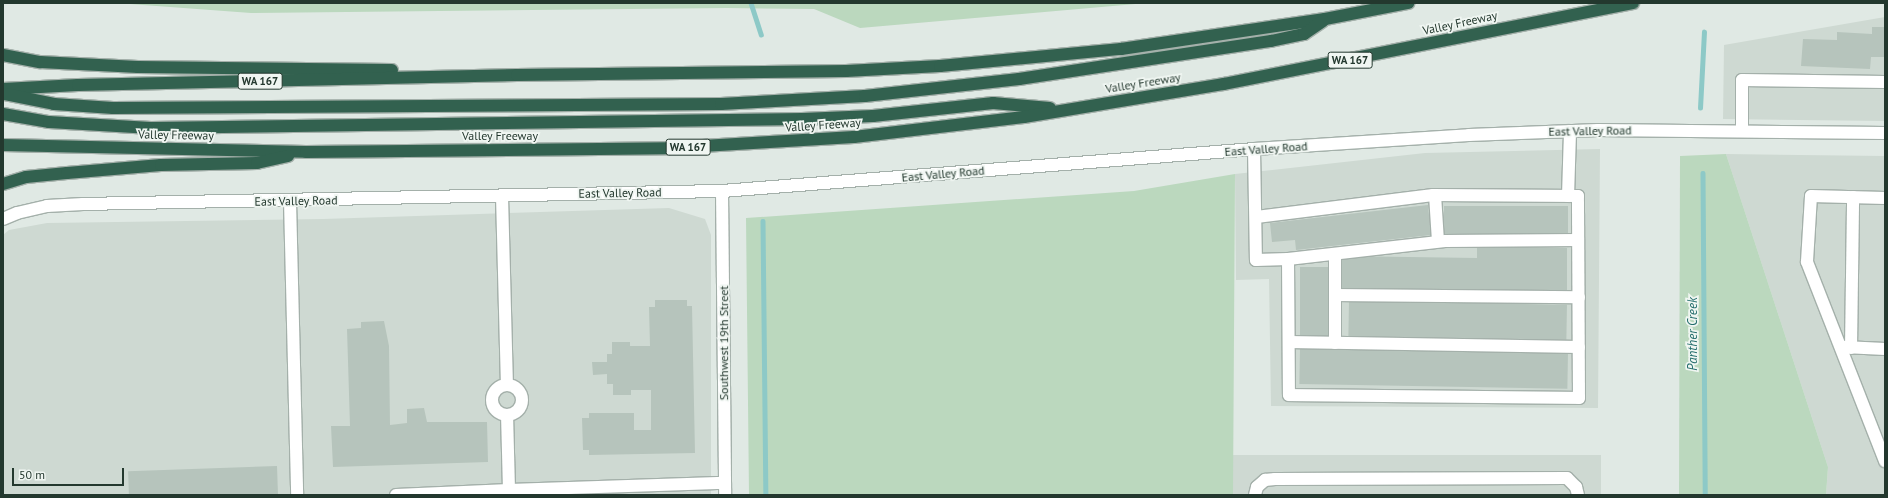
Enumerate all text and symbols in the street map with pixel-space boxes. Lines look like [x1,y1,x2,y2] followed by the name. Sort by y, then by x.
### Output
[1421,8,1499,38] street label: Valley Freeway
[1327,51,1373,69] road number: WA 167
[1104,70,1182,96] street label: Valley Freeway
[237,72,283,90] road number: WA 167
[784,115,862,135] street label: Valley Freeway
[1548,123,1632,139] street label: East Valley Road
[138,127,214,143] street label: Valley Freeway
[462,129,538,143] street label: Valley Freeway
[665,138,711,156] road number: WA 167
[1224,139,1308,159] street label: East Valley Road
[901,163,985,185] street label: East Valley Road
[578,185,662,201] street label: East Valley Road
[254,193,338,209] street label: East Valley Road
[717,286,731,400] street label: Southwest 19th Street
[1685,297,1701,371] water label: Panther Creek
[14,460,126,486] scale bar
[19,467,45,482] text: 50 m

